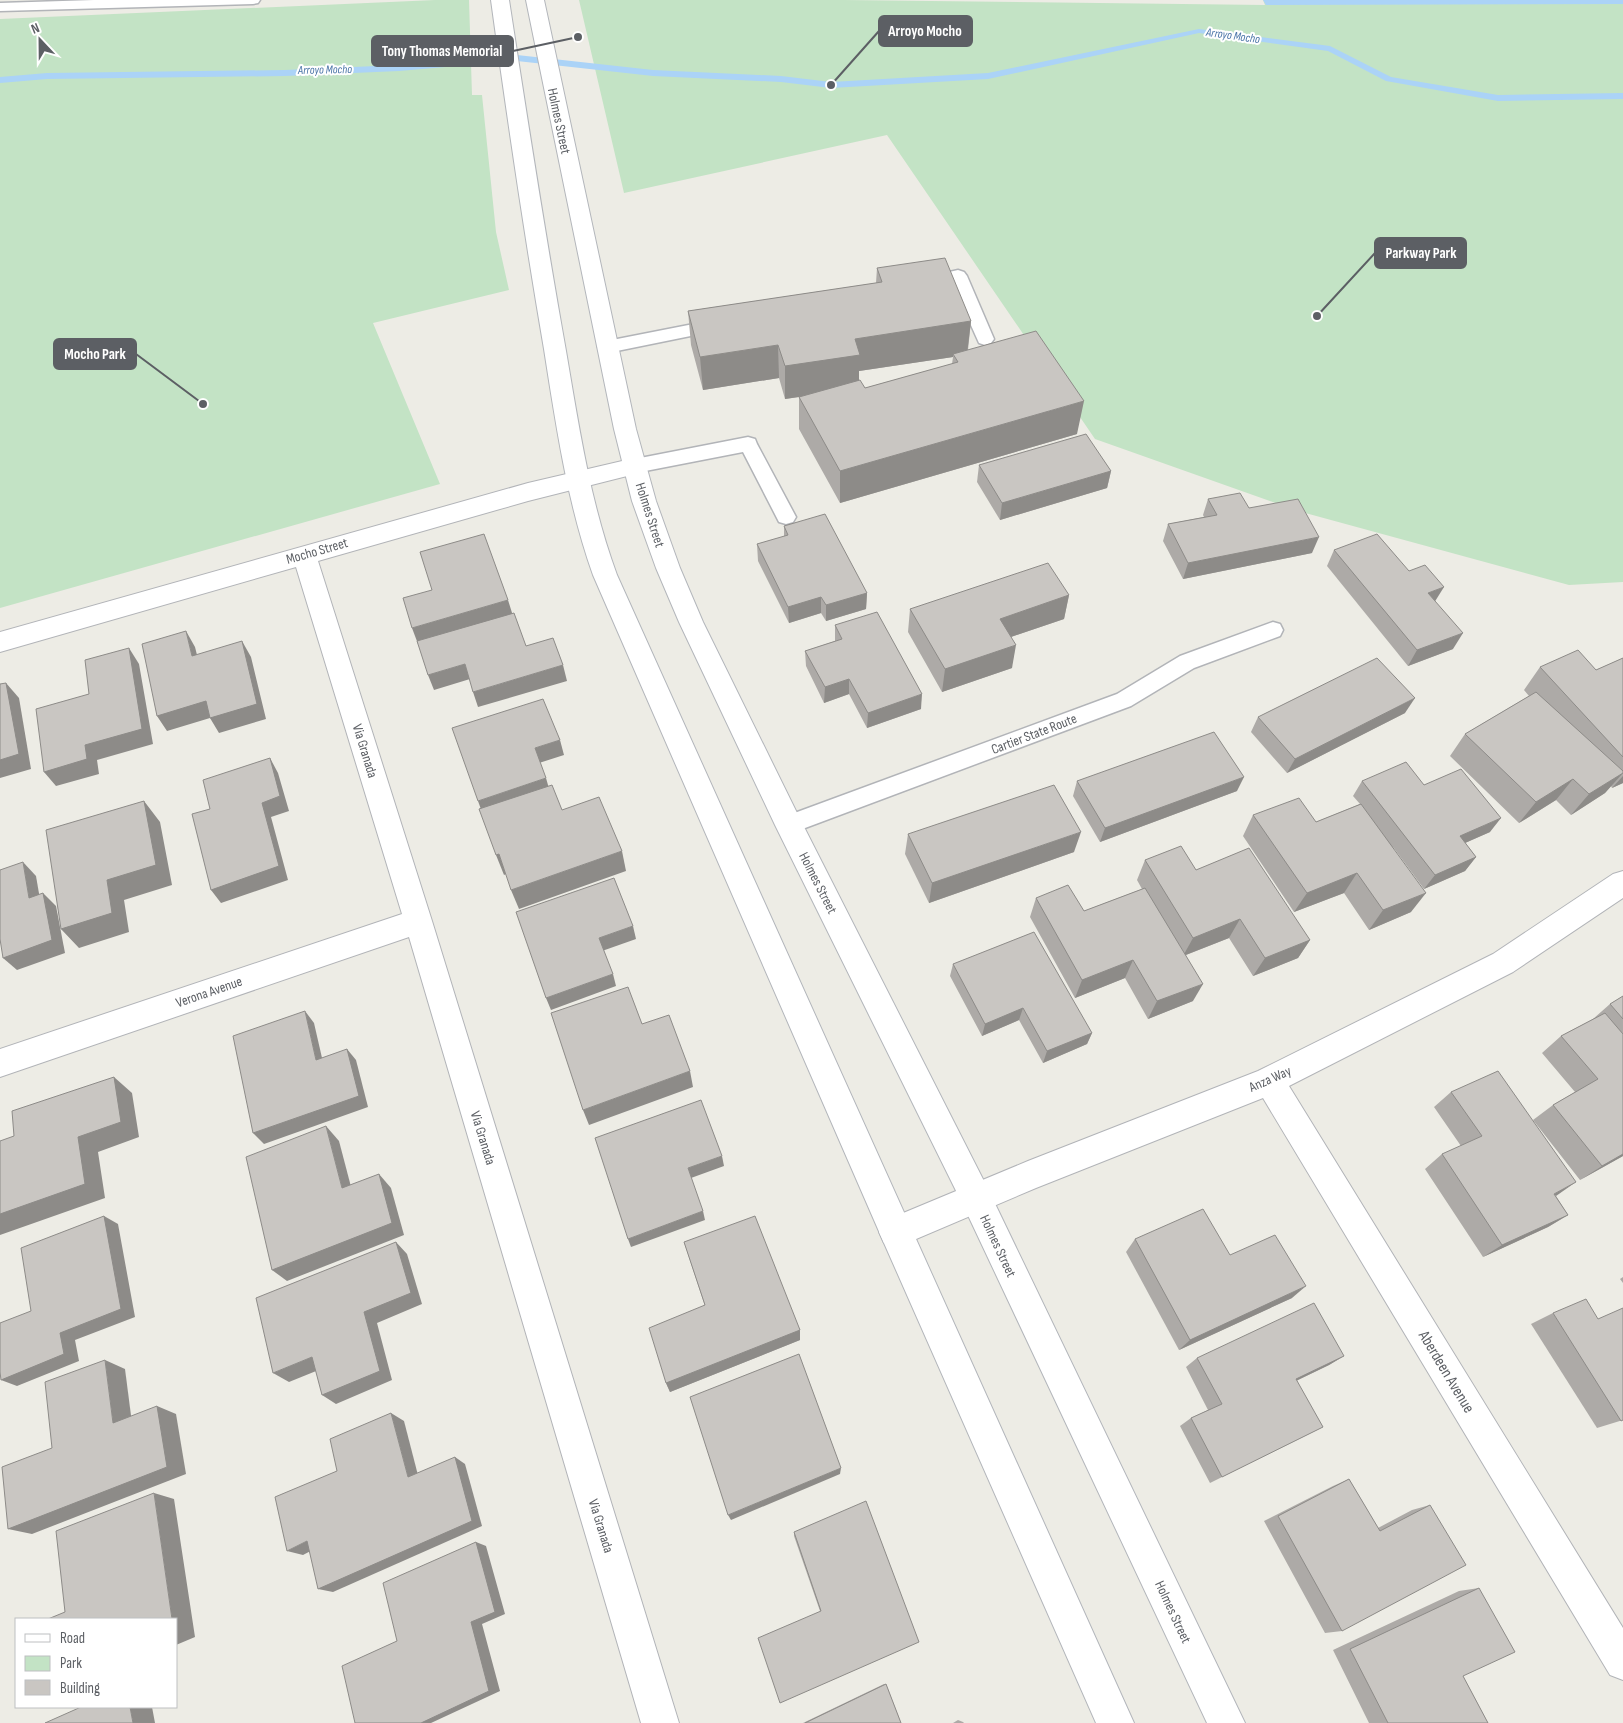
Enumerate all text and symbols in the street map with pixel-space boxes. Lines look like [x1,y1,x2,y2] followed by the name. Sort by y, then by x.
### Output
[15,15,65,65] north arrow
[879,16,972,46] callout: Arroyo Mocho
[29,19,42,38] text: N
[887,22,962,41] text: Arroyo Mocho
[1204,25,1261,47] water label: Arroyo Mocho
[372,36,513,66] callout: Tony Thomas Memorial
[382,42,502,61] text: Tony Thomas Memorial
[297,62,352,78] water label: Arroyo Mocho
[544,86,574,156] street label: Holmes Street
[1375,238,1466,268] callout: Parkway Park
[1386,244,1457,263] text: Parkway Park
[54,339,136,369] callout: Mocho Park
[64,345,126,364] text: Mocho Park
[632,481,668,549] street label: Holmes Street
[284,534,350,568] street label: Mocho Street
[989,710,1079,758] street label: Cartier State Route
[349,722,381,780] street label: Via Granada
[795,849,841,917] street label: Holmes Street
[174,973,244,1011] street label: Verona Avenue
[1245,1062,1294,1096] street label: Anza Way
[467,1109,499,1167] street label: Via Granada
[976,1212,1020,1280] street label: Holmes Street
[1414,1327,1478,1417] street label: Aberdeen Avenue
[585,1497,617,1555] street label: Via Granada
[1151,1578,1195,1646] street label: Holmes Street
[15,1618,178,1708] legend
[60,1629,85,1648] text: Road
[60,1654,82,1673] text: Park
[60,1679,100,1698] text: Building

